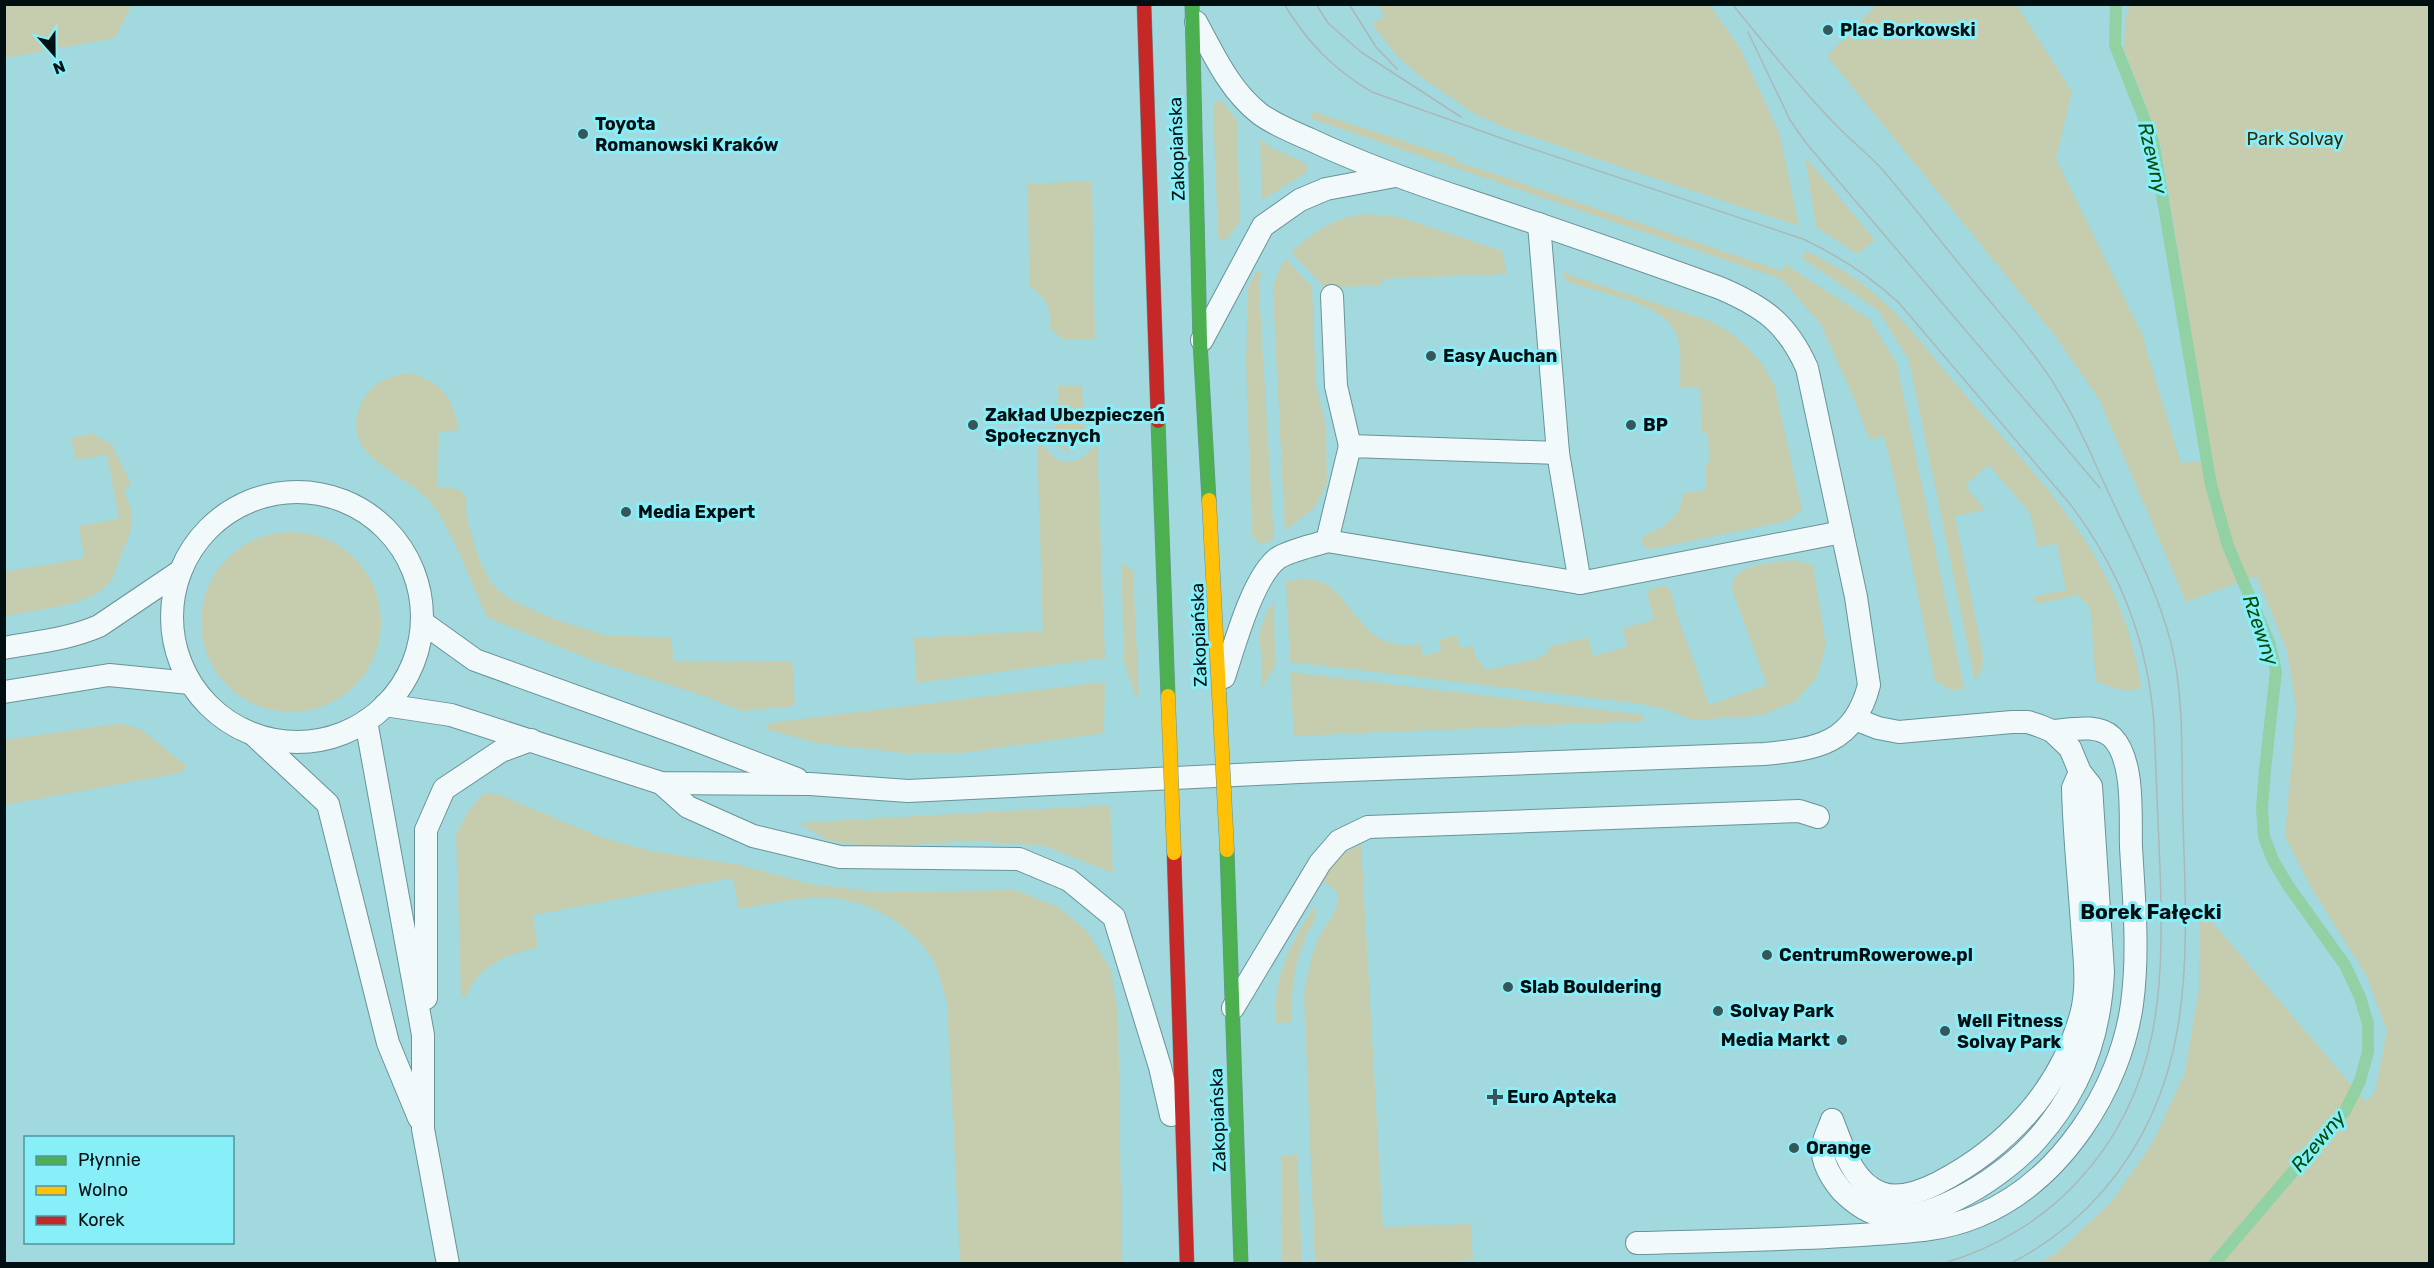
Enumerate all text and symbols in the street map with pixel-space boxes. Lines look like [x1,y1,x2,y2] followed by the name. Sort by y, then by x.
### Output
[1840,19,1976,41] place label: Plac Borkowski
[1821,23,1835,37] marker: Plac Borkowski
[24,24,84,84] north arrow
[50,57,68,78] text: N
[1164,97,1190,201] street label: Zakopiańska
[595,113,779,156] place label: Toyota Romanowski Kraków
[2133,120,2173,197] water label: Rzewny
[576,127,590,141] marker: Toyota Romanowski Kraków
[2247,128,2343,150] park label: Park Solvay
[1443,345,1557,367] place label: Easy Auchan
[1424,349,1438,363] marker: Easy Auchan
[985,404,1165,447] place label: Zakład Ubezpieczeń Społecznych
[1643,414,1668,436] place label: BP
[966,418,980,432] marker: Zakład Ubezpieczeń Społecznych
[1624,418,1638,432] marker: BP
[638,501,755,523] place label: Media Expert
[619,505,633,519] marker: Media Expert
[1186,583,1212,687] street label: Zakopiańska
[2238,592,2284,669] water label: Rzewny
[2080,899,2222,924] district label: Borek Fałęcki
[1779,944,1973,966] place label: CentrumRowerowe.pl
[1760,948,1774,962] marker: CentrumRowerowe.pl
[1520,976,1662,998] place label: Slab Bouldering
[1501,980,1515,994] marker: Slab Bouldering
[1730,1000,1835,1022] place label: Solvay Park
[1711,1004,1725,1018] marker: Solvay Park
[1957,1010,2063,1053] place label: Well Fitness Solvay Park
[1938,1024,1952,1038] marker: Well Fitness Solvay Park
[1721,1029,1830,1051] place label: Media Markt
[1835,1033,1849,1047] marker: Media Markt
[1205,1068,1231,1172] street label: Zakopiańska
[1507,1086,1617,1108] place label: Euro Apteka
[1488,1090,1502,1104] marker: Euro Apteka
[2285,1105,2351,1177] water label: Rzewny
[24,1136,234,1244] legend
[1806,1137,1871,1159] place label: Orange
[1787,1141,1801,1155] marker: Orange
[78,1149,141,1171] text: Płynnie
[78,1179,128,1201] text: Wolno
[78,1209,125,1231] text: Korek

